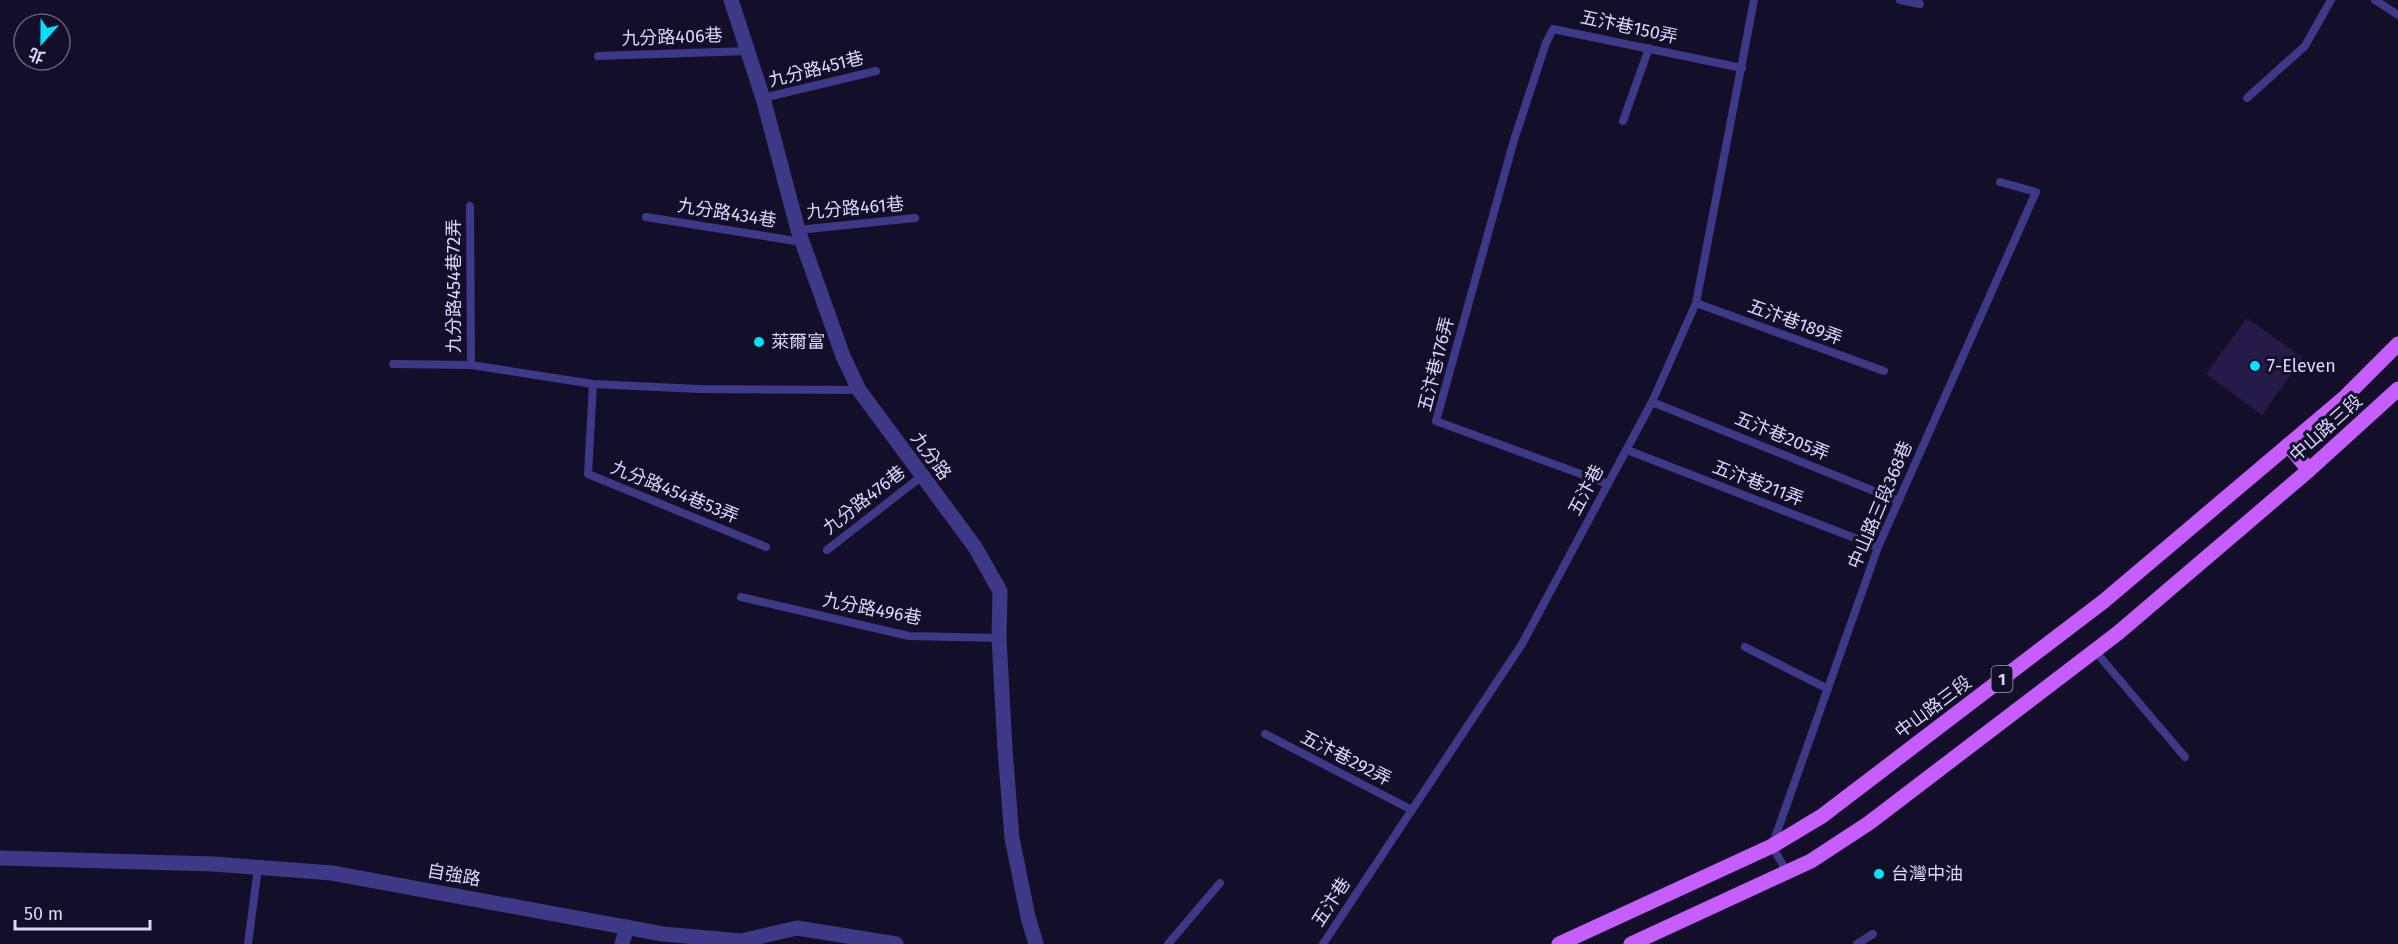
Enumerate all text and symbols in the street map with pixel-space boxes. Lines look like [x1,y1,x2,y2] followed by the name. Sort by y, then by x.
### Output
[1578,6,1680,48] street label: 五汴巷150弄
[12,12,72,72] north arrow
[621,24,723,50] street label: 九分路406巷
[26,44,48,67] text: 北
[766,47,866,91] street label: 九分路451巷
[805,193,905,223] street label: 九分路461巷
[676,194,778,232] street label: 九分路434巷
[443,219,465,353] street label: 九分路454巷72弄
[1745,295,1845,349] street label: 五汴巷189弄
[1414,314,1458,414] street label: 五汴巷176弄
[771,331,825,353] place label: 萊爾富
[752,335,766,349] marker: 萊爾富
[2267,355,2336,377] place label: 7-Eleven
[2248,359,2262,373] marker: 7-Eleven
[2285,390,2367,466] street label: 中山路三段
[1732,407,1832,465] street label: 五汴巷205弄
[906,428,956,484] street label: 九分路
[1843,438,1917,572] street label: 中山路三段368巷
[608,456,742,528] street label: 九分路454巷53弄
[1709,456,1807,510] street label: 五汴巷211弄
[818,461,910,539] street label: 九分路476巷
[1564,461,1608,519] street label: 五汴巷
[821,589,923,629] street label: 九分路496巷
[1992,666,2012,692] road number: 1
[1890,671,1976,743] street label: 中山路三段
[1297,726,1395,790] street label: 五汴巷292弄
[426,859,482,891] street label: 自強路
[1891,863,1963,885] place label: 台灣中油
[1872,867,1886,881] marker: 台灣中油
[1307,873,1355,931] street label: 五汴巷
[15,893,150,931] scale bar
[24,903,63,925] text: 50 m

